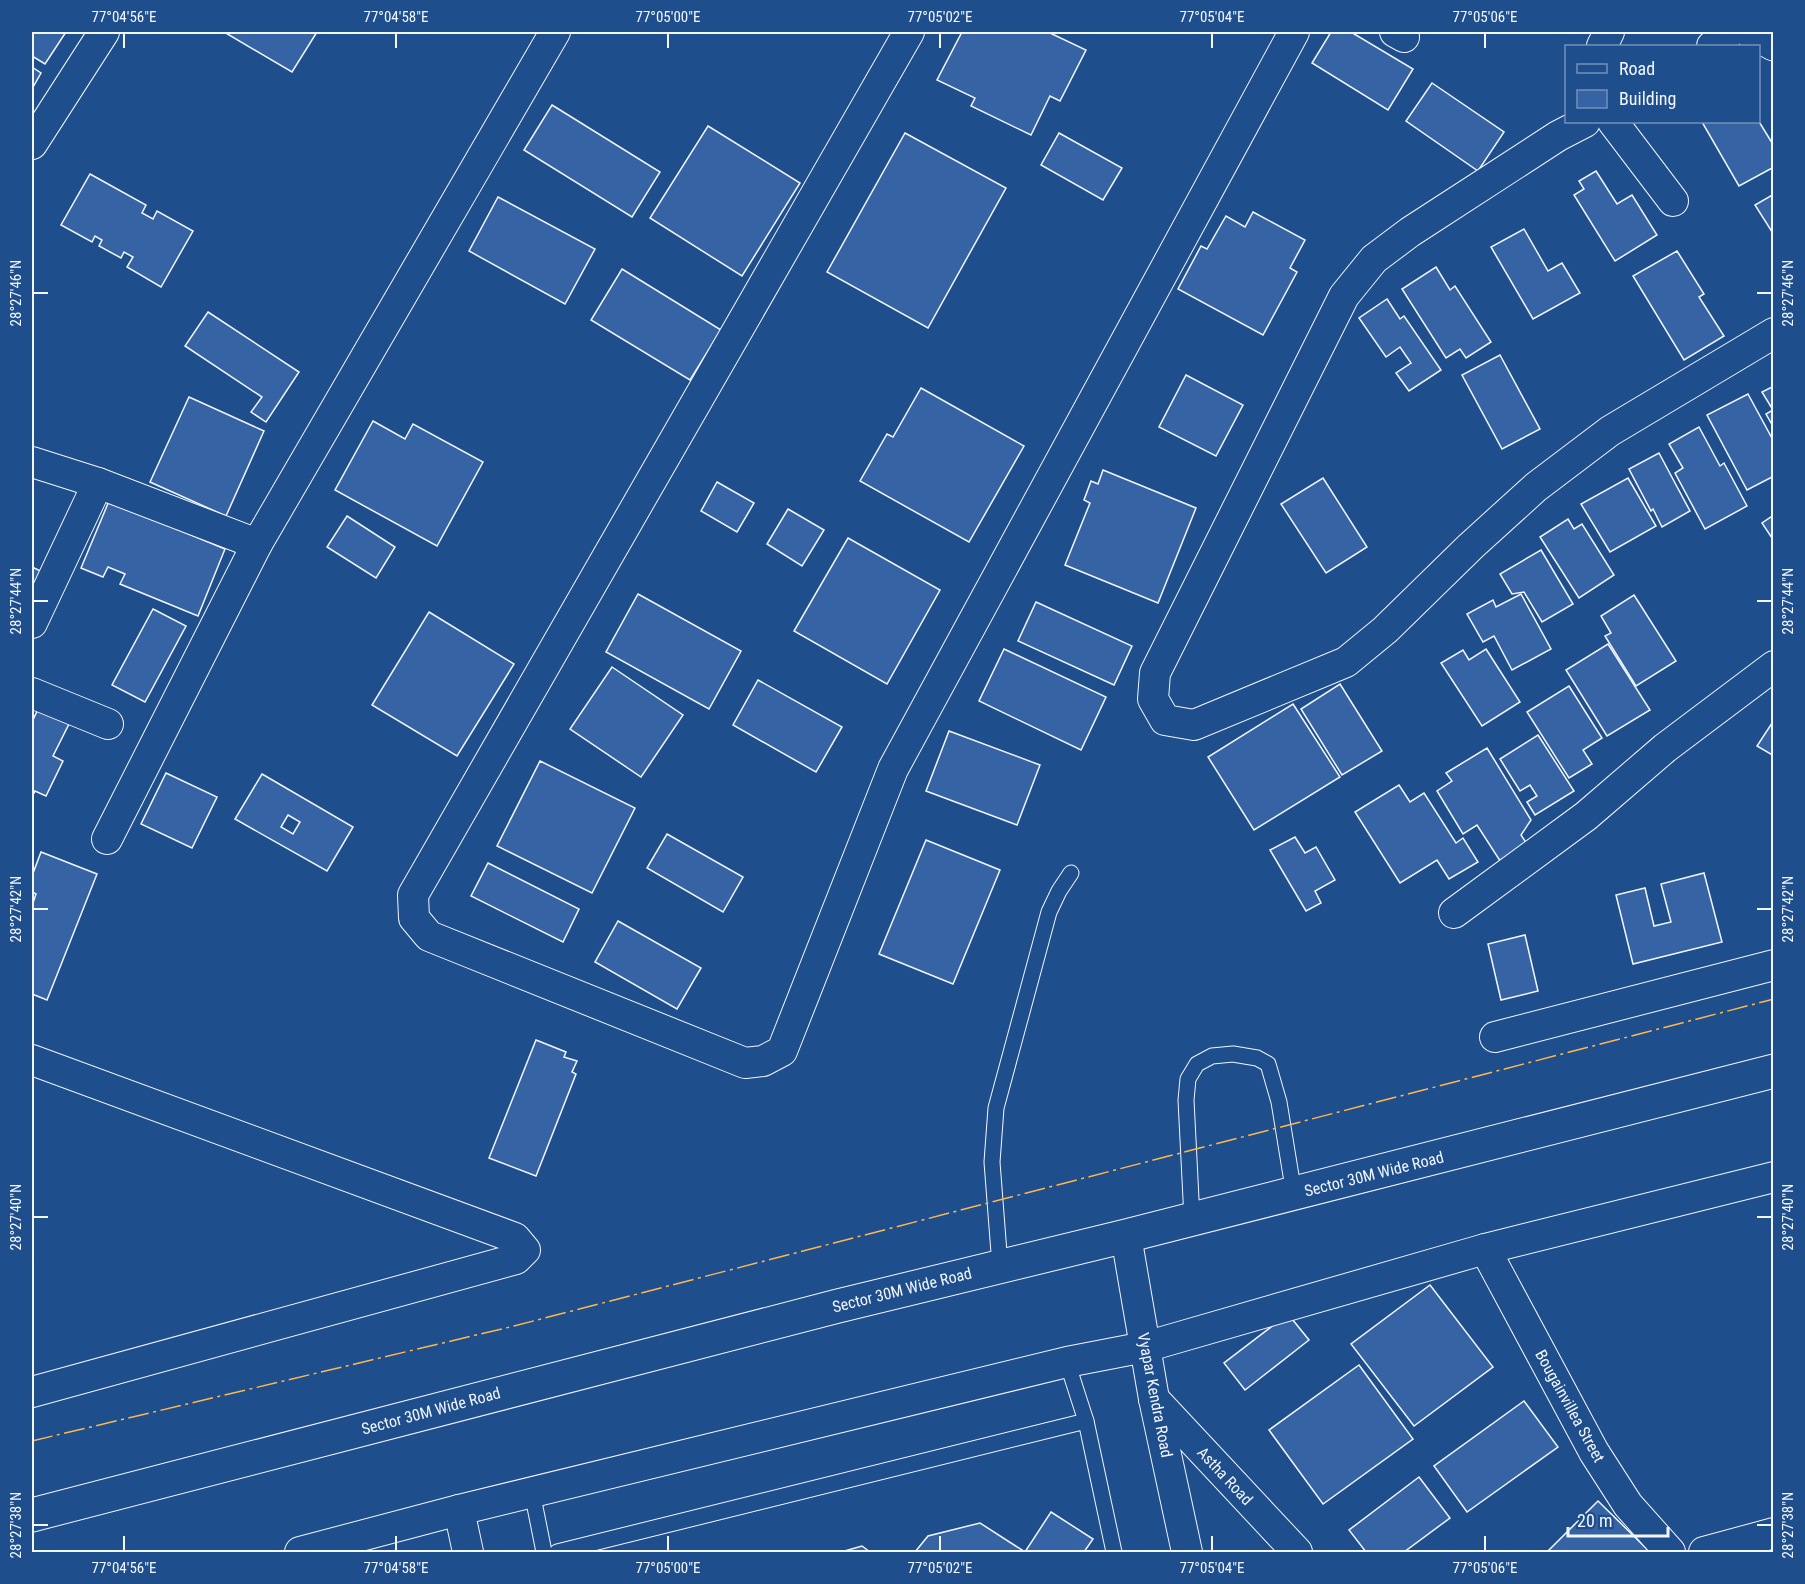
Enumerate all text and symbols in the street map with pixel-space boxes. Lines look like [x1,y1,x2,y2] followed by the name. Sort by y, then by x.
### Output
[92,8,156,26] text: 77°04'56"E
[364,8,428,26] text: 77°04'58"E
[636,8,700,26] text: 77°05'00"E
[908,8,972,26] text: 77°05'02"E
[1180,8,1244,26] text: 77°05'04"E
[1453,8,1517,26] text: 77°05'06"E
[1565,45,1760,123] legend
[1619,58,1655,79] text: Road
[1619,88,1676,109] text: Building
[7,260,25,326] text: 28°27'46"N
[1779,260,1797,326] text: 28°27'46"N
[7,568,25,634] text: 28°27'44"N
[1779,568,1797,634] text: 28°27'44"N
[7,876,25,942] text: 28°27'42"N
[1779,876,1797,942] text: 28°27'42"N
[1302,1147,1446,1201] street label: Sector 30M Wide Road
[7,1184,25,1250] text: 28°27'40"N
[1779,1184,1797,1250] text: 28°27'40"N
[830,1263,974,1317] street label: Sector 30M Wide Road
[1134,1331,1176,1459] street label: Vyapar Kendra Road
[1531,1346,1609,1466] street label: Bougainvillea Street
[359,1383,503,1439] street label: Sector 30M Wide Road
[1193,1443,1257,1509] street label: Astha Road
[7,1492,25,1558] text: 28°27'38"N
[1779,1492,1797,1558] text: 28°27'38"N
[1568,1500,1668,1538] scale bar
[1577,1510,1612,1531] text: 20 m
[92,1559,156,1577] text: 77°04'56"E
[364,1559,428,1577] text: 77°04'58"E
[636,1559,700,1577] text: 77°05'00"E
[908,1559,972,1577] text: 77°05'02"E
[1180,1559,1244,1577] text: 77°05'04"E
[1453,1559,1517,1577] text: 77°05'06"E

